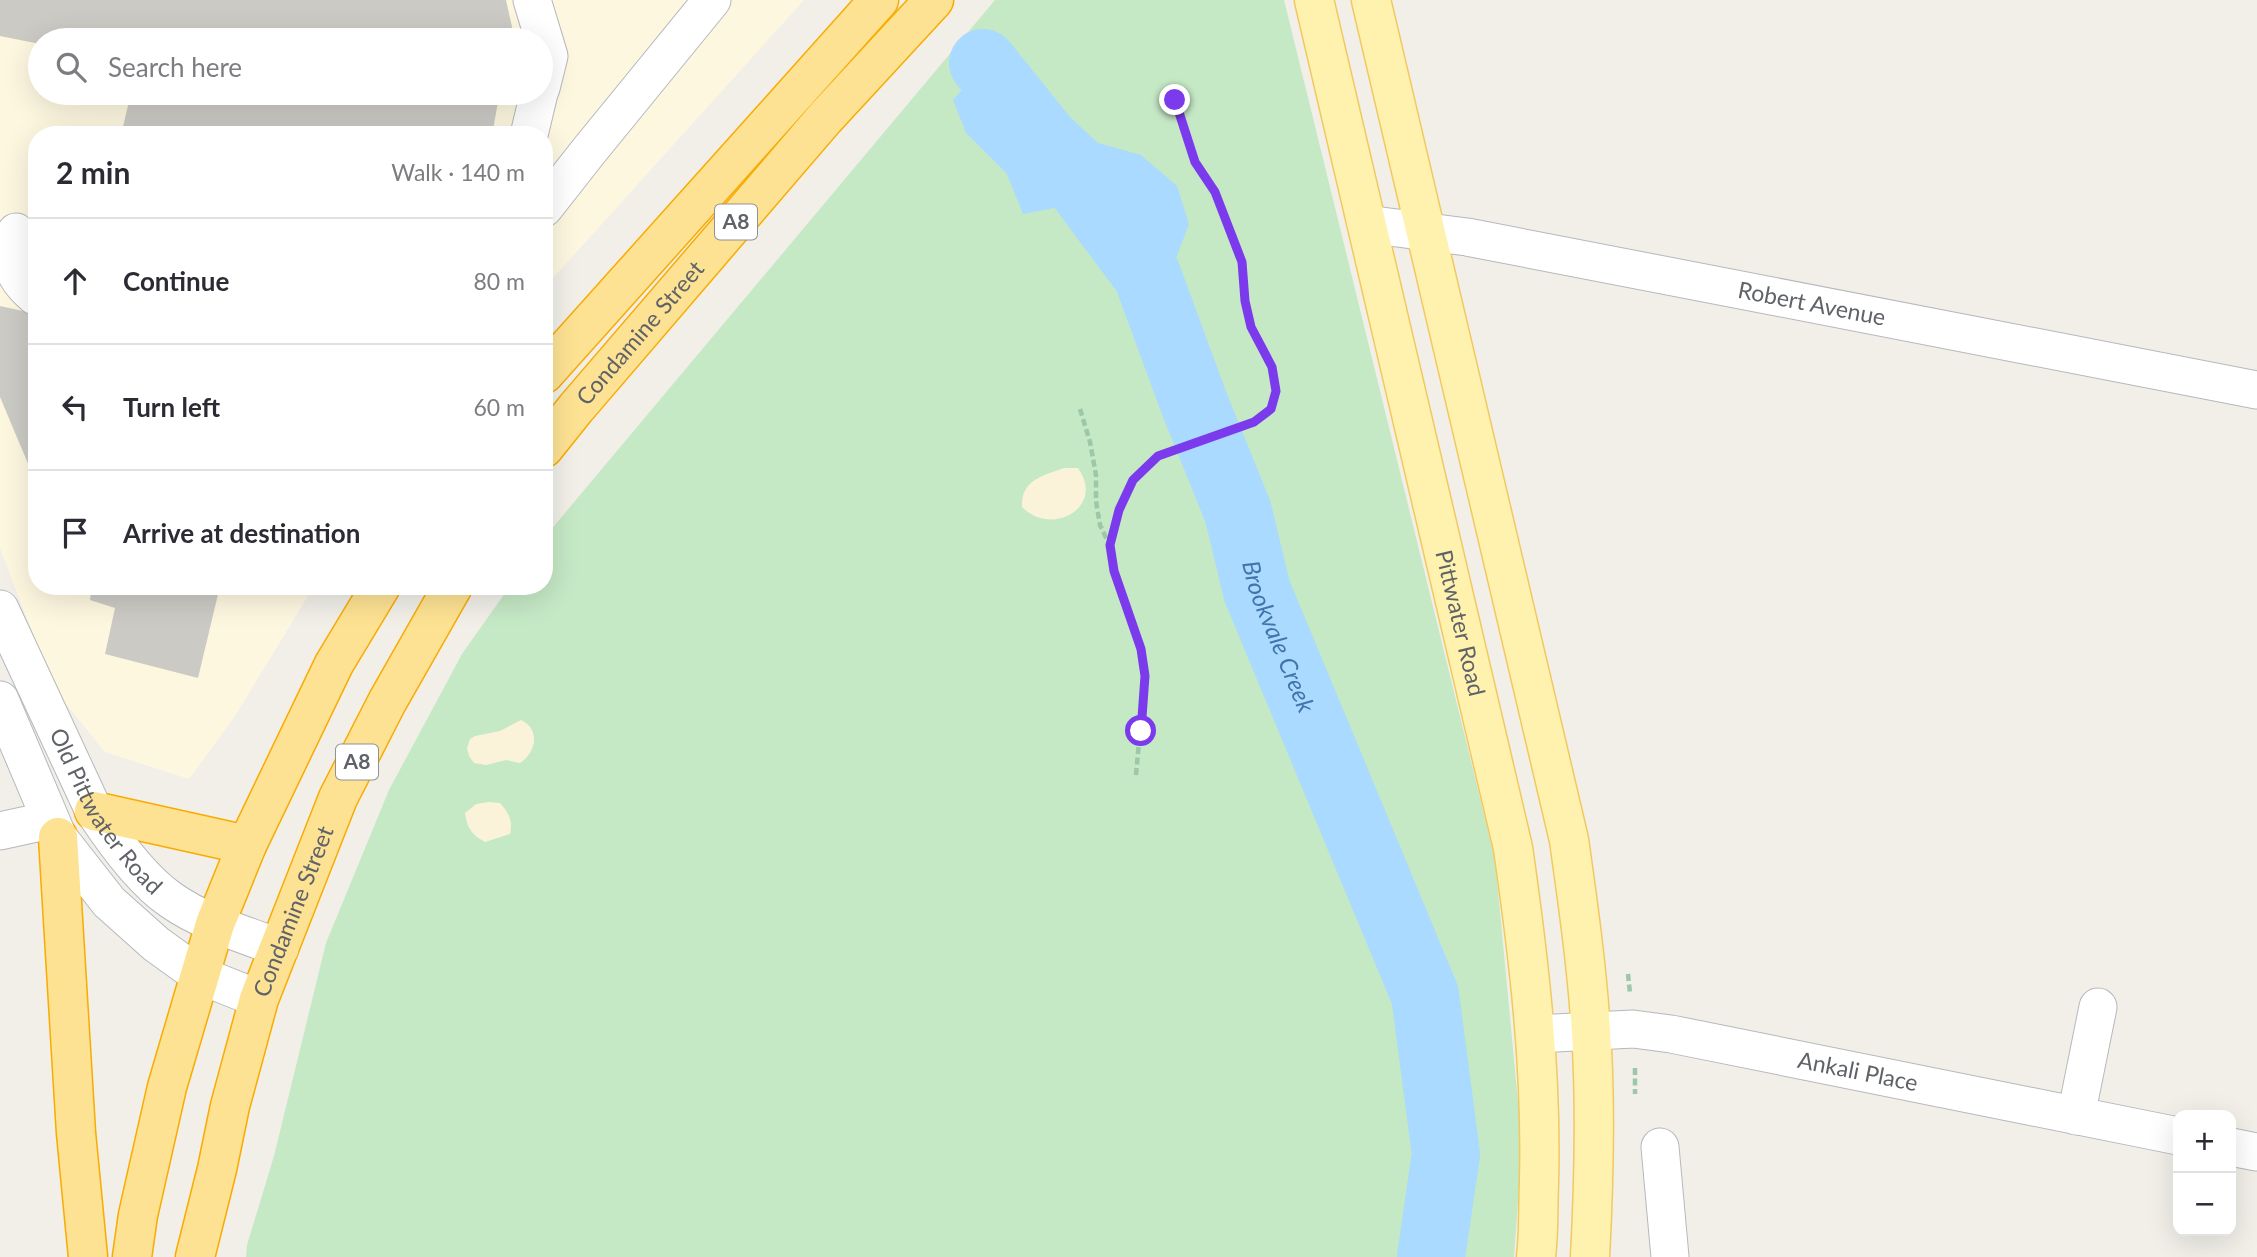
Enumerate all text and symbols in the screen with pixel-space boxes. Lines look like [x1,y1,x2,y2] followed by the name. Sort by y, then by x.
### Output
[28,28,553,105] search box
[52,48,90,86] icon: search
[108,51,242,83] text: Search here
[1159,84,1190,115] route end
[56,154,130,190] text: 2 min
[391,158,525,186] text: Walk · 140 m
[715,204,757,240] road number: A8
[570,254,710,410] street label: Condamine Street
[56,262,94,300] icon: ahead
[123,265,229,297] text: Continue
[474,267,525,295] text: 80 m
[1736,275,1888,331] street label: Robert Avenue
[56,388,94,426] icon: left
[123,391,220,423] text: Turn left
[474,393,525,421] text: 60 m
[56,514,94,552] icon: arrive
[123,517,360,549] text: Arrive at destination
[1430,547,1492,699] street label: Pittwater Road
[1237,557,1322,717] water label: Brookvale Creek
[1125,715,1156,746] route start
[44,723,169,900] street label: Old Pittwater Road
[336,744,378,780] road number: A8
[246,821,339,1001] street label: Condamine Street
[1795,1045,1921,1096] street label: Ankali Place
[2173,1110,2236,1236] map controls
[2173,1110,2236,1173] button: +
[2173,1173,2236,1236] button: −

